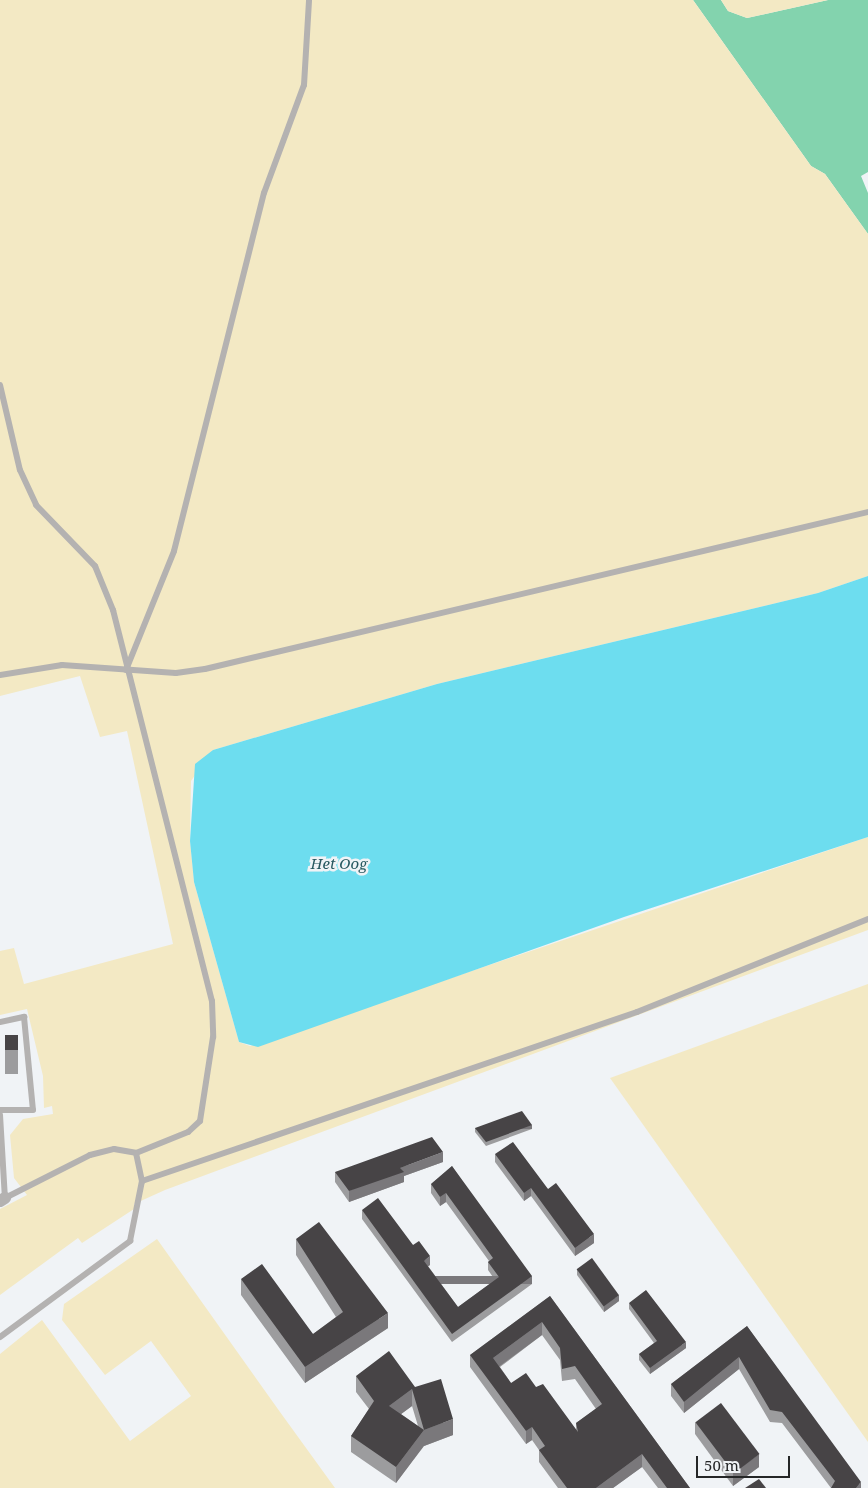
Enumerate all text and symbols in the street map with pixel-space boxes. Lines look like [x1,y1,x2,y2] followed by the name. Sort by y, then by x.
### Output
[311,855,367,873] water label: Het Oog
[698,1446,792,1478] scale bar
[704,1455,739,1475] text: 50 m

